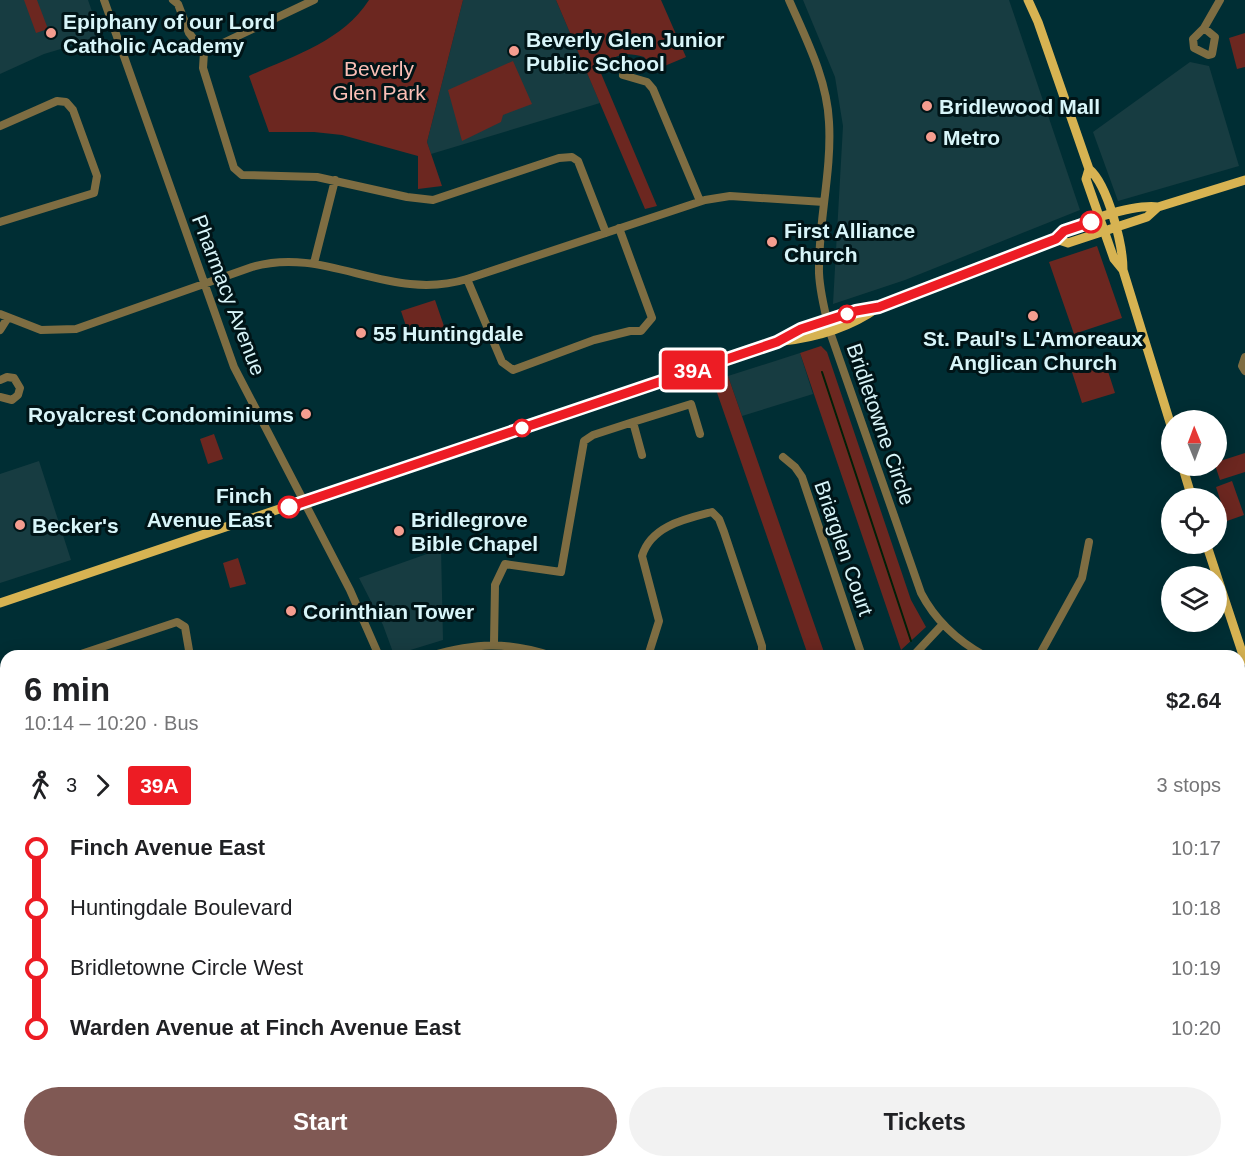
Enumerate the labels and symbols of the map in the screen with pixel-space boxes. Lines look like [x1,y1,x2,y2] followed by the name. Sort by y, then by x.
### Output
[63,10,275,57] place label: Epiphany of our Lord Catholic Academy
[44,26,58,40] marker: Epiphany of our Lord Catholic Academy
[526,28,724,75] place label: Beverly Glen Junior Public School
[507,44,521,58] marker: Beverly Glen Junior Public School
[332,57,426,104] park label: Beverly Glen Park
[939,95,1100,118] place label: Bridlewood Mall
[920,99,934,113] marker: Bridlewood Mall
[943,126,1000,149] place label: Metro
[924,130,938,144] marker: Metro
[188,211,270,379] street label: Pharmacy Avenue
[1080,211,1102,233] unlabelled marker
[784,219,915,266] place label: First Alliance Church
[765,235,779,249] marker: First Alliance Church
[838,305,856,323] unlabelled marker
[1026,309,1040,323] marker: St. Paul's L'Amoreaux Anglican Church
[373,322,524,345] place label: 55 Huntingdale
[354,326,368,340] marker: 55 Huntingdale
[923,327,1143,374] place label: St. Paul's L'Amoreaux Anglican Church
[843,340,919,508] street label: Bridletowne Circle
[658,350,728,389] line badge: 39A
[28,403,294,426] place label: Royalcrest Condominiums
[299,407,313,421] marker: Royalcrest Condominiums
[1161,410,1227,476] north arrow
[513,419,531,437] unlabelled marker
[810,477,878,619] street label: Briarglen Court
[147,484,272,531] place label: Finch Avenue East
[278,496,300,518] marker: Finch Avenue East
[411,508,538,555] place label: Bridlegrove Bible Chapel
[32,514,119,537] place label: Becker's
[13,518,27,532] marker: Becker's
[392,524,406,538] marker: Bridlegrove Bible Chapel
[303,600,474,623] place label: Corinthian Tower
[284,604,298,618] marker: Corinthian Tower

